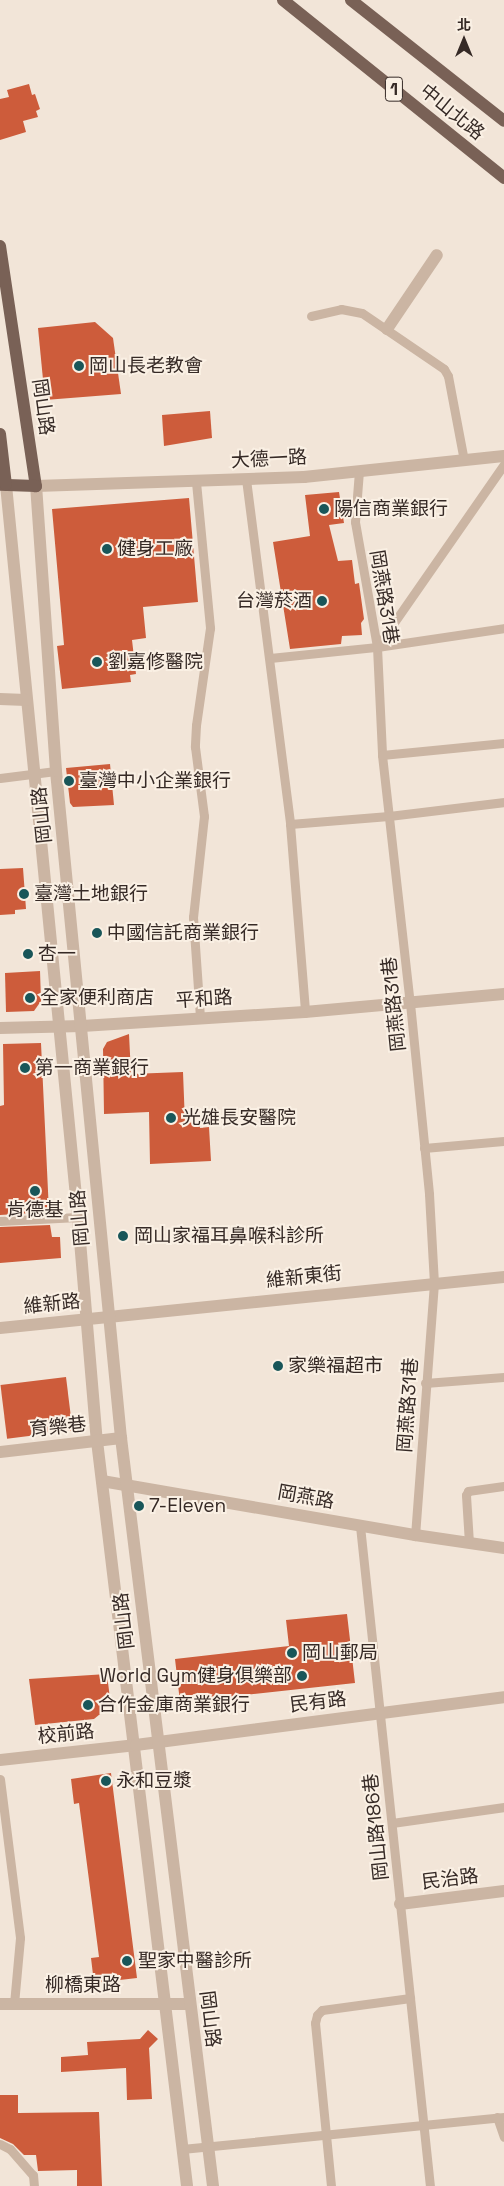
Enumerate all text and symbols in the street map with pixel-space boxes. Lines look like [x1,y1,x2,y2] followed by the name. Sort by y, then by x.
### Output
[439,15,489,65] north arrow
[457,16,471,34] text: 北
[384,74,404,105] road number: 1
[415,79,489,145] street label: 中山北路
[89,355,203,377] place label: 岡山長老教會
[73,360,85,372] marker: 岡山長老教會
[28,377,58,437] street label: 岡山路
[230,446,308,472] street label: 大德一路
[334,498,448,520] place label: 陽信商業銀行
[318,503,330,515] marker: 陽信商業銀行
[117,538,193,560] place label: 健身工廠
[101,543,113,555] marker: 健身工廠
[365,548,403,646] street label: 岡燕路31巷
[236,590,312,612] place label: 台灣菸酒
[316,595,328,607] marker: 台灣菸酒
[108,651,203,673] place label: 劉嘉修醫院
[90,655,104,669] marker: 劉嘉修醫院
[79,770,231,792] place label: 臺灣中小企業銀行
[63,775,75,787] marker: 臺灣中小企業銀行
[28,785,56,845] street label: 岡山路
[34,883,148,905] place label: 臺灣土地銀行
[18,888,30,900] marker: 臺灣土地銀行
[107,922,259,944] place label: 中國信託商業銀行
[91,927,103,939] marker: 中國信託商業銀行
[38,943,76,965] place label: 杏一
[22,948,34,960] marker: 杏一
[378,955,410,1053] street label: 岡燕路31巷
[175,986,233,1012] street label: 平和路
[40,987,154,1009] place label: 全家便利商店
[24,992,36,1004] marker: 全家便利商店
[35,1057,149,1079] place label: 第一商業銀行
[19,1062,31,1074] marker: 第一商業銀行
[182,1107,296,1129] place label: 光雄長安醫院
[164,1111,178,1125] marker: 光雄長安醫院
[29,1185,41,1197] marker: 肯德基
[66,1189,94,1247] street label: 岡山路
[7,1199,63,1221] place label: 肯德基
[134,1225,324,1247] place label: 岡山家福耳鼻喉科診所
[116,1229,130,1243] marker: 岡山家福耳鼻喉科診所
[265,1262,343,1292] street label: 維新東街
[22,1290,82,1318] street label: 維新路
[288,1355,383,1377] place label: 家樂福超市
[393,1357,423,1453] street label: 岡燕路31巷
[272,1360,284,1372] marker: 家樂福超市
[28,1413,88,1441] street label: 育樂巷
[276,1481,336,1513] street label: 岡燕路
[149,1495,226,1517] place label: 7-Eleven
[133,1500,145,1512] marker: 7-Eleven
[109,1591,139,1651] street label: 岡山路
[302,1642,378,1664] place label: 岡山郵局
[286,1647,298,1659] marker: 岡山郵局
[99,1665,292,1687] place label: World Gym健身俱樂部
[296,1670,308,1682] marker: World Gym健身俱樂部
[288,1687,348,1717] street label: 民有路
[98,1694,250,1716] place label: 合作金庫商業銀行
[82,1699,94,1711] marker: 合作金庫商業銀行
[36,1720,96,1748] street label: 校前路
[116,1770,192,1792] place label: 永和豆漿
[359,1772,393,1882] street label: 岡山路186巷
[100,1775,112,1787] marker: 永和豆漿
[420,1864,480,1894] street label: 民治路
[138,1950,252,1972] place label: 聖家中醫診所
[120,1954,134,1968] marker: 聖家中醫診所
[45,1974,121,1996] street label: 柳橋東路
[195,1989,225,2049] street label: 岡山路

